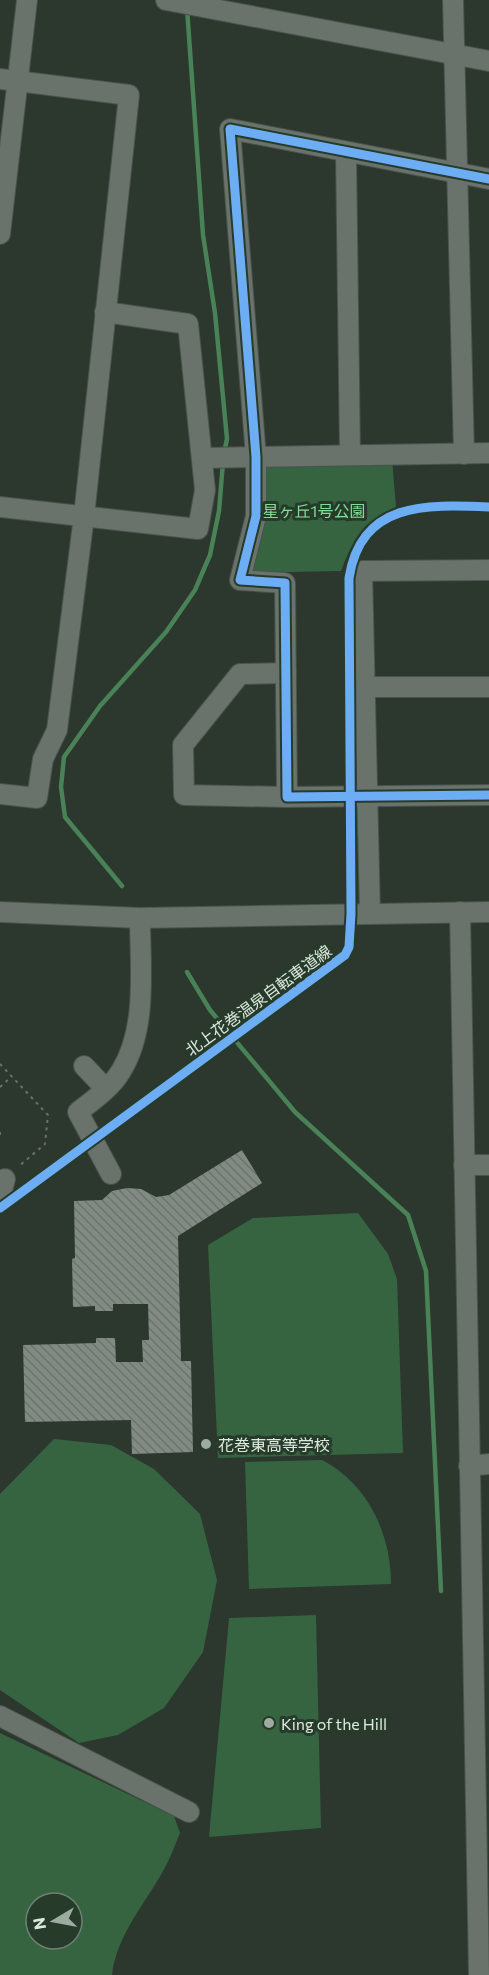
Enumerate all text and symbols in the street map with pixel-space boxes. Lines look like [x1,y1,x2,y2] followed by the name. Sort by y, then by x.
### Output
[263,501,365,520] park label: 星ヶ丘1号公園
[181,941,335,1059] street label: 北上花巻温泉自転車道線
[218,1435,330,1454] place label: 花巻東高等学校
[199,1437,213,1451] marker: 花巻東高等学校
[281,1714,387,1733] place label: King of the Hill
[262,1716,276,1730] marker: King of the Hill
[24,1891,84,1951] north arrow
[28,1916,49,1931] text: N

